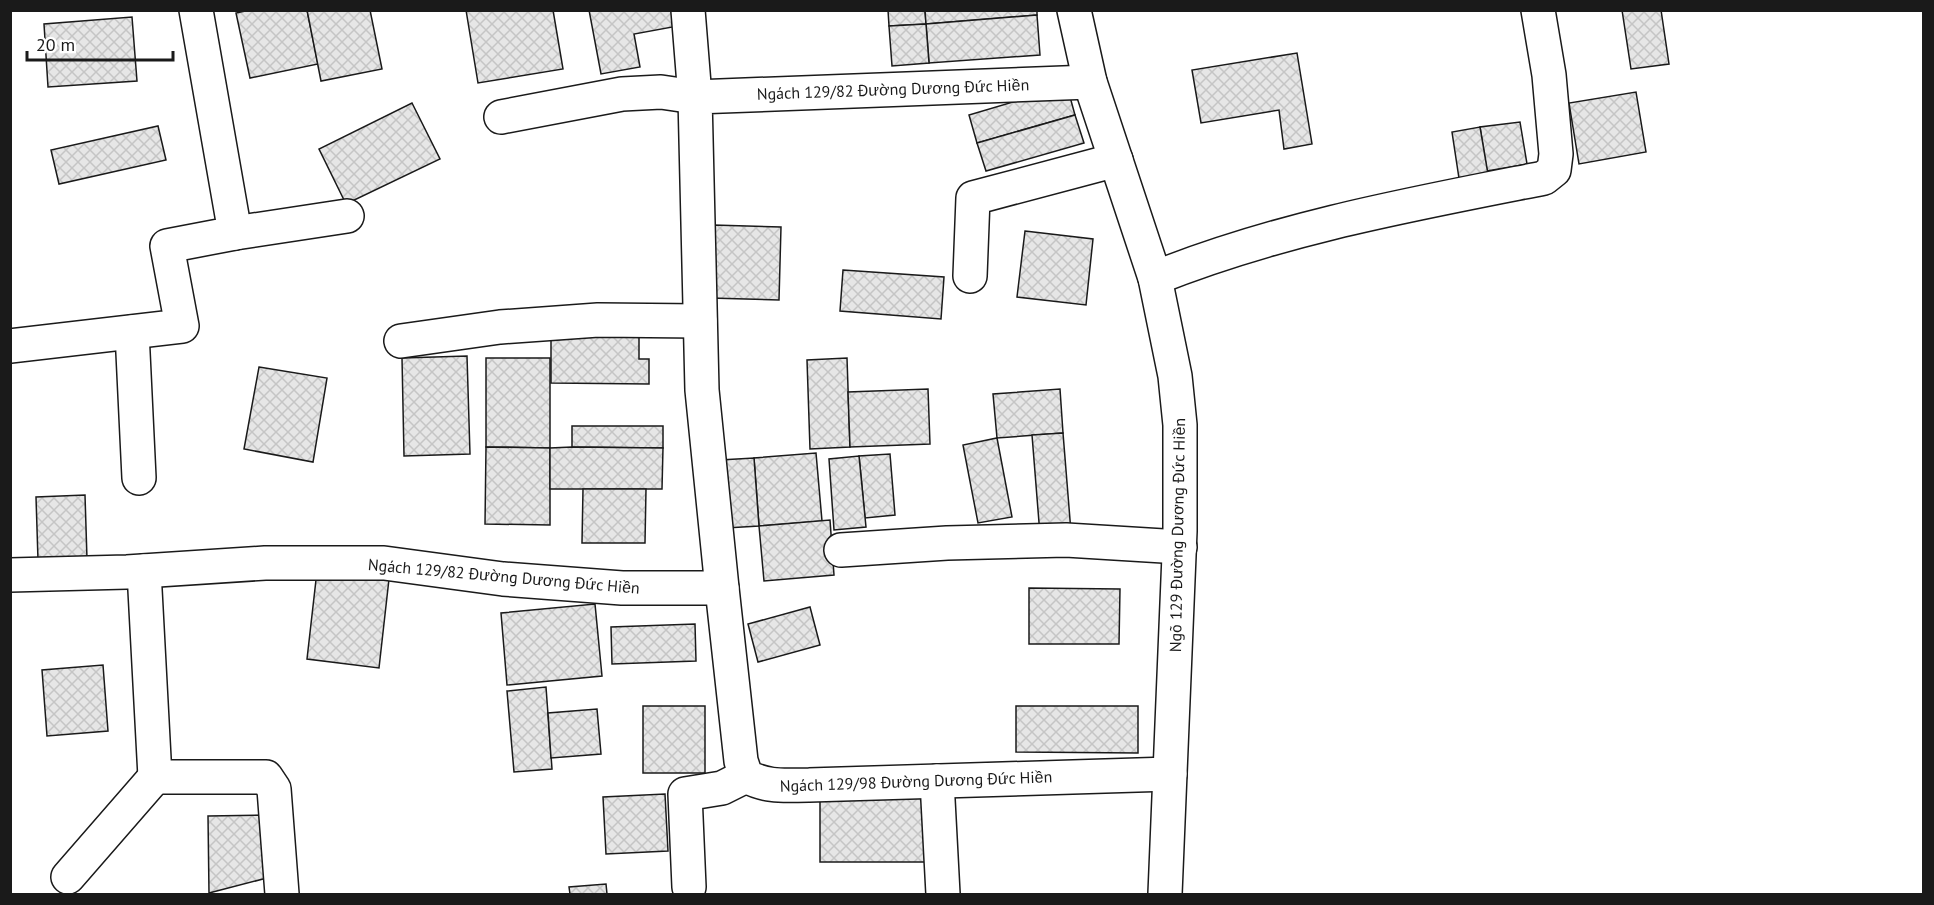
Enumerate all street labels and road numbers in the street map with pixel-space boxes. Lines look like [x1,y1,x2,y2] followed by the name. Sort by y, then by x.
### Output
[756,74,1030,104] street label: Ngách 129/82 Đường Dương Đức Hiền
[1165,418,1189,652] street label: Ngõ 129 Đường Dương Đức Hiền
[367,554,641,598] street label: Ngách 129/82 Đường Dương Đức Hiền
[779,766,1053,796] street label: Ngách 129/98 Đường Dương Đức Hiền

